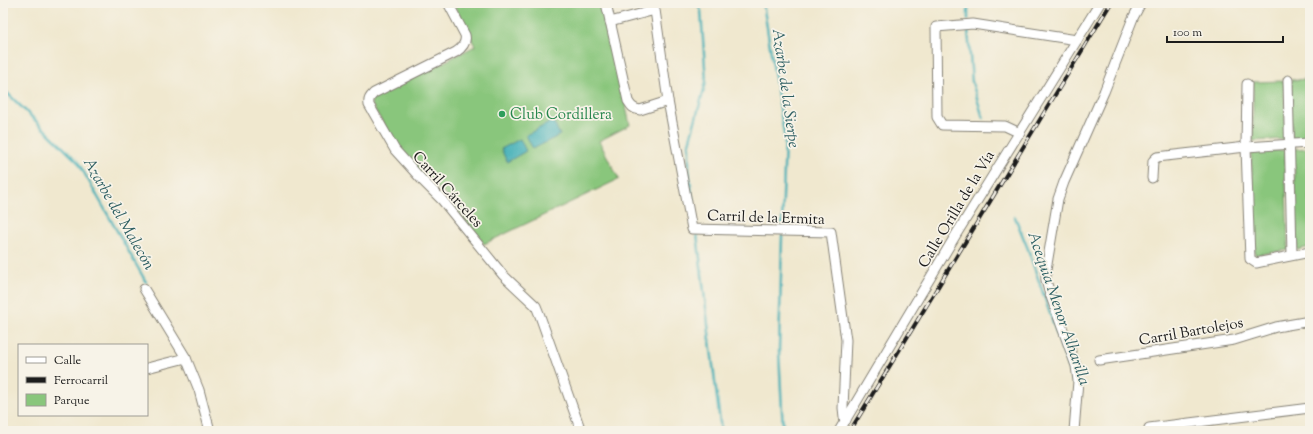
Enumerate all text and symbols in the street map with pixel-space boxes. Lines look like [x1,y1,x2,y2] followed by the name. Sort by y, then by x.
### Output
[1167,18,1283,44] scale bar
[1173,24,1202,42] text: 100 m
[765,27,804,150] water label: Azarbe de la Sierpe
[510,105,612,126] place label: Club Cordillera
[497,109,507,119] marker: Club Cordillera
[407,147,487,233] street label: Carril Cárceles
[914,147,1001,272] street label: Calle Orilla de la Vía
[76,154,160,275] water label: Azarbe del Malecón
[707,206,825,231] street label: Carril de la Ermita
[1020,229,1095,389] water label: Acequia Menor Alharilla
[1137,313,1245,352] street label: Carril Bartolejos
[18,344,148,416] legend
[54,352,82,370] text: Calle
[54,372,109,390] text: Ferrocarril
[54,392,90,410] text: Parque

